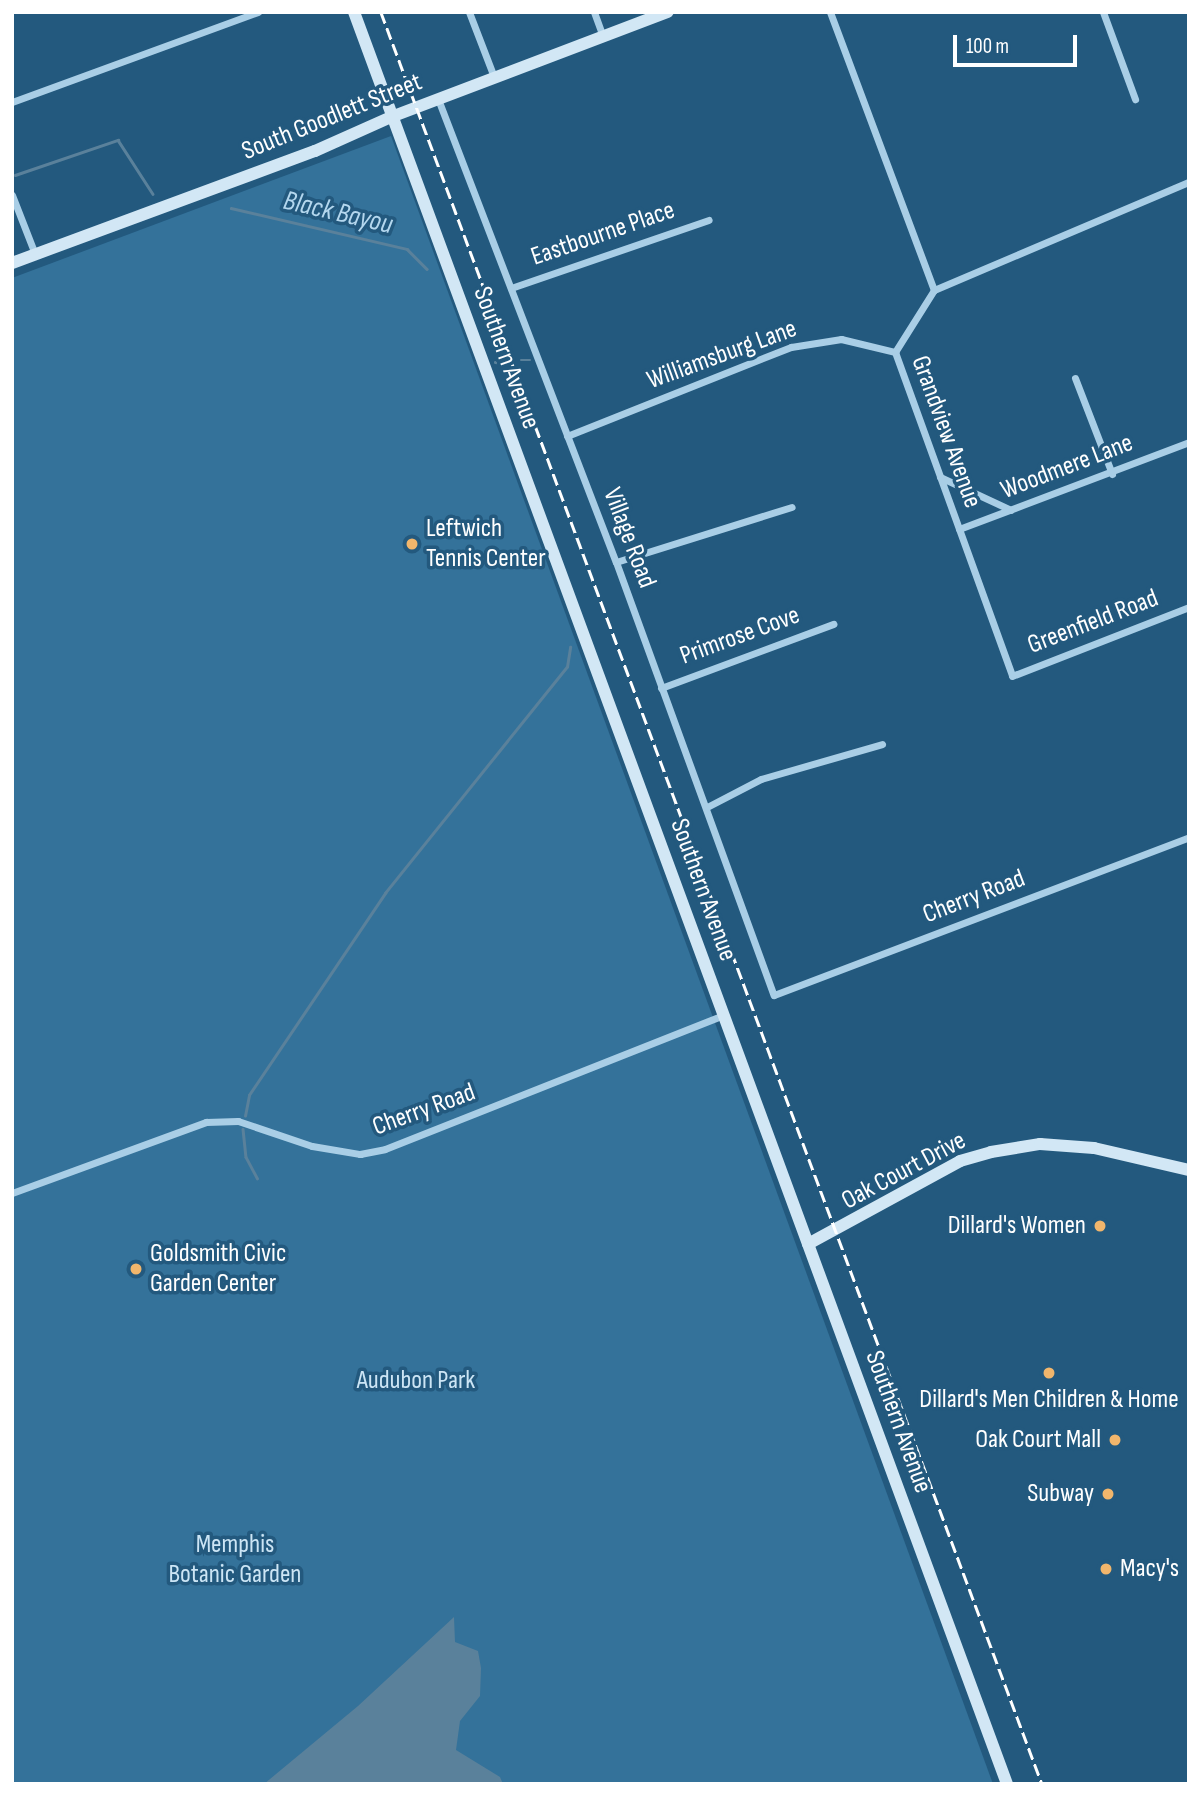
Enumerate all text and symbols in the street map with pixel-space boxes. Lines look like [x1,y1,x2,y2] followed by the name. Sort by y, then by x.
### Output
[956,21,1080,65] scale bar
[966,34,1009,59] text: 100 m
[237,67,427,167] street label: South Goodlett Street
[280,184,396,242] water label: Black Bayou
[527,195,679,273] street label: Eastbourne Place
[466,283,546,433] street label: Southern Avenue
[643,313,801,397] street label: Williamsburg Lane
[904,352,988,512] street label: Grandview Avenue
[997,428,1137,506] street label: Woodmere Lane
[596,484,662,592] street label: Village Road
[426,513,546,574] place label: Leftwich Tennis Center
[404,536,420,552] marker: Leftwich Tennis Center
[1023,583,1163,661] street label: Greenfield Road
[676,600,804,672] street label: Primrose Cove
[663,815,743,965] street label: Southern Avenue
[919,863,1029,931] street label: Cherry Road
[368,1077,480,1143] street label: Cherry Road
[837,1125,971,1217] street label: Oak Court Drive
[948,1210,1086,1242] place label: Dillard's Women
[1092,1218,1108,1234] marker: Dillard's Women
[150,1238,286,1300] place label: Goldsmith Civic Garden Center
[128,1261,144,1277] marker: Goldsmith Civic Garden Center
[858,1347,938,1497] street label: Southern Avenue
[357,1365,475,1397] park label: Audubon Park
[1041,1365,1057,1381] marker: Dillard's Men Children & Home
[919,1384,1179,1416] place label: Dillard's Men Children & Home
[975,1424,1101,1456] place label: Oak Court Mall
[1107,1432,1123,1448] marker: Oak Court Mall
[1027,1478,1094,1510] place label: Subway
[1100,1486,1116,1502] marker: Subway
[169,1529,301,1590] park label: Memphis Botanic Garden
[1120,1553,1179,1585] place label: Macy's
[1098,1561,1114,1577] marker: Macy's

